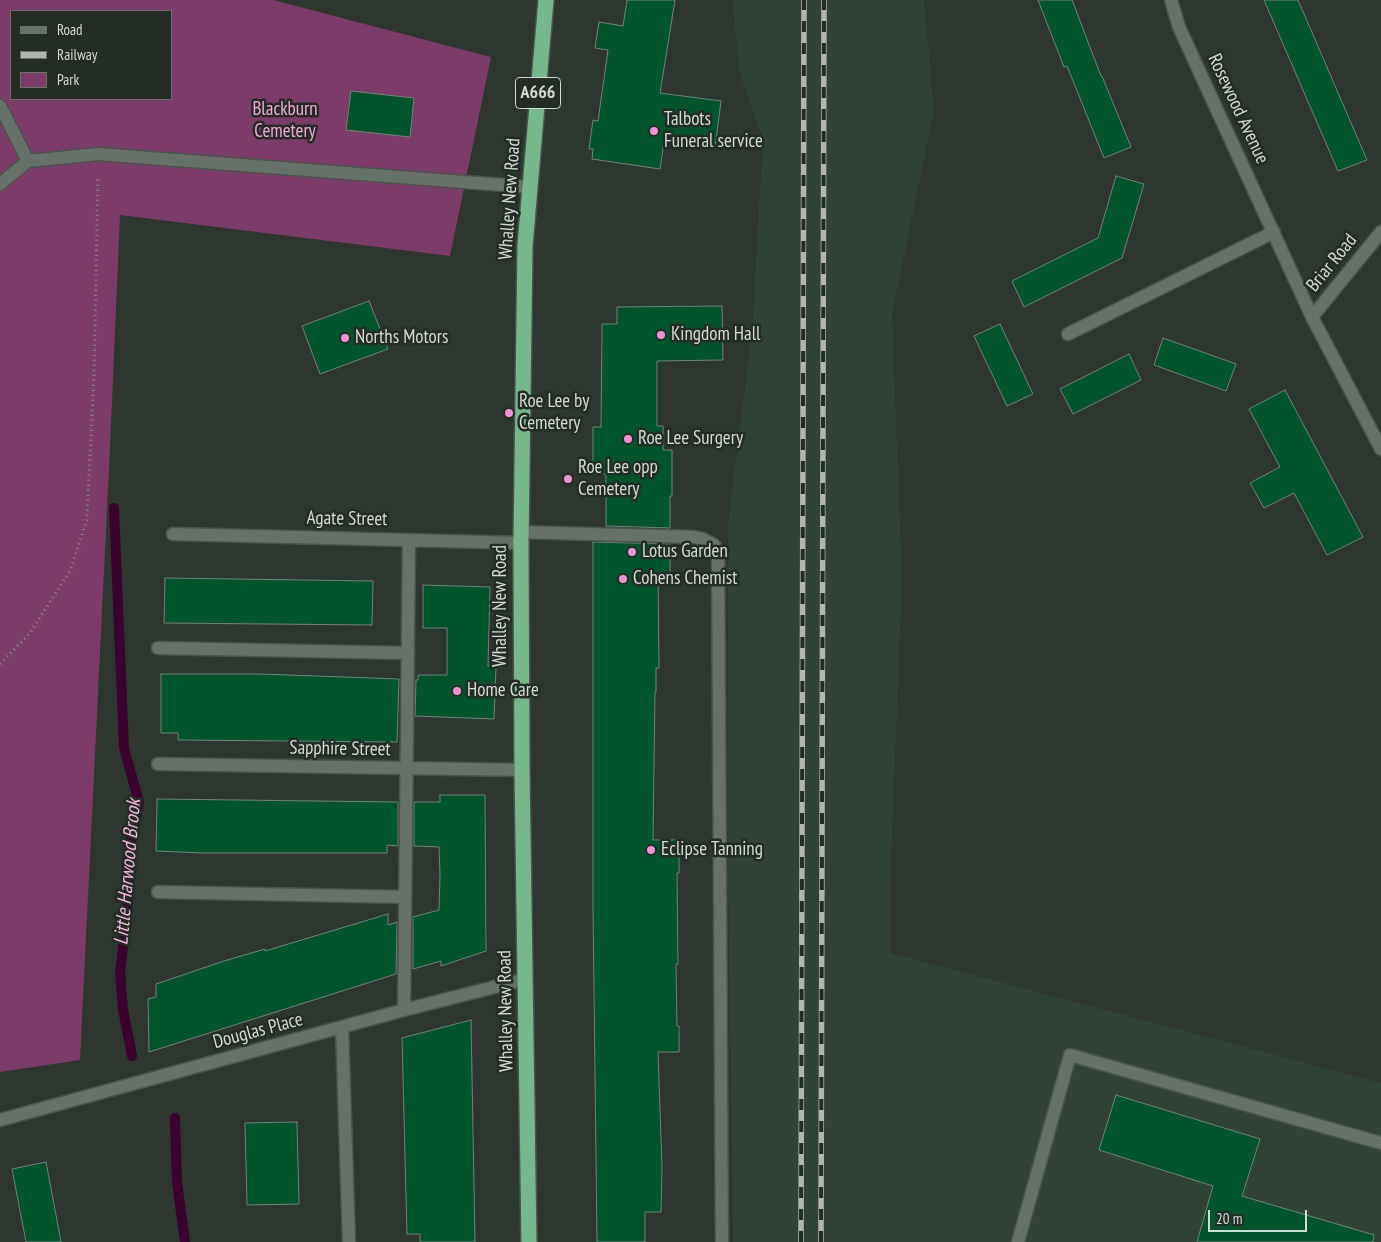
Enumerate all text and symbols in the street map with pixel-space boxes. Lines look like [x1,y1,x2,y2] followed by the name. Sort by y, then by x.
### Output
[10,10,172,100] legend
[57,20,83,39] text: Road
[57,45,97,64] text: Railway
[1203,50,1273,168] street label: Rosewood Avenue
[57,70,79,89] text: Park
[516,78,560,109] road number: A666
[252,99,318,143] park label: Blackburn Cemetery
[664,109,763,153] place label: Talbots Funeral service
[648,125,660,137] marker: Talbots Funeral service
[494,137,526,261] street label: Whalley New Road
[1302,230,1362,296] street label: Briar Road
[671,324,761,346] place label: Kingdom Hall
[355,327,448,349] place label: Norths Motors
[655,329,667,341] marker: Kingdom Hall
[339,332,351,344] marker: Norths Motors
[519,391,589,435] place label: Roe Lee by Cemetery
[503,407,515,419] marker: Roe Lee by Cemetery
[638,428,743,450] place label: Roe Lee Surgery
[622,433,634,445] marker: Roe Lee Surgery
[578,457,658,501] place label: Roe Lee opp Cemetery
[562,473,574,485] marker: Roe Lee opp Cemetery
[306,507,388,531] street label: Agate Street
[642,541,728,563] place label: Lotus Garden
[490,545,512,667] street label: Whalley New Road
[626,546,638,558] marker: Lotus Garden
[633,568,737,590] place label: Cohens Chemist
[617,573,629,585] marker: Cohens Chemist
[467,680,539,702] place label: Home Care
[451,685,463,697] marker: Home Care
[289,737,391,761] street label: Sapphire Street
[110,798,146,946] water label: Little Harwood Brook
[661,839,763,861] place label: Eclipse Tanning
[645,844,657,856] marker: Eclipse Tanning
[494,950,518,1072] street label: Whalley New Road
[211,1008,305,1054] street label: Douglas Place
[1211,1200,1310,1232] scale bar
[1216,1209,1242,1228] text: 20 m

